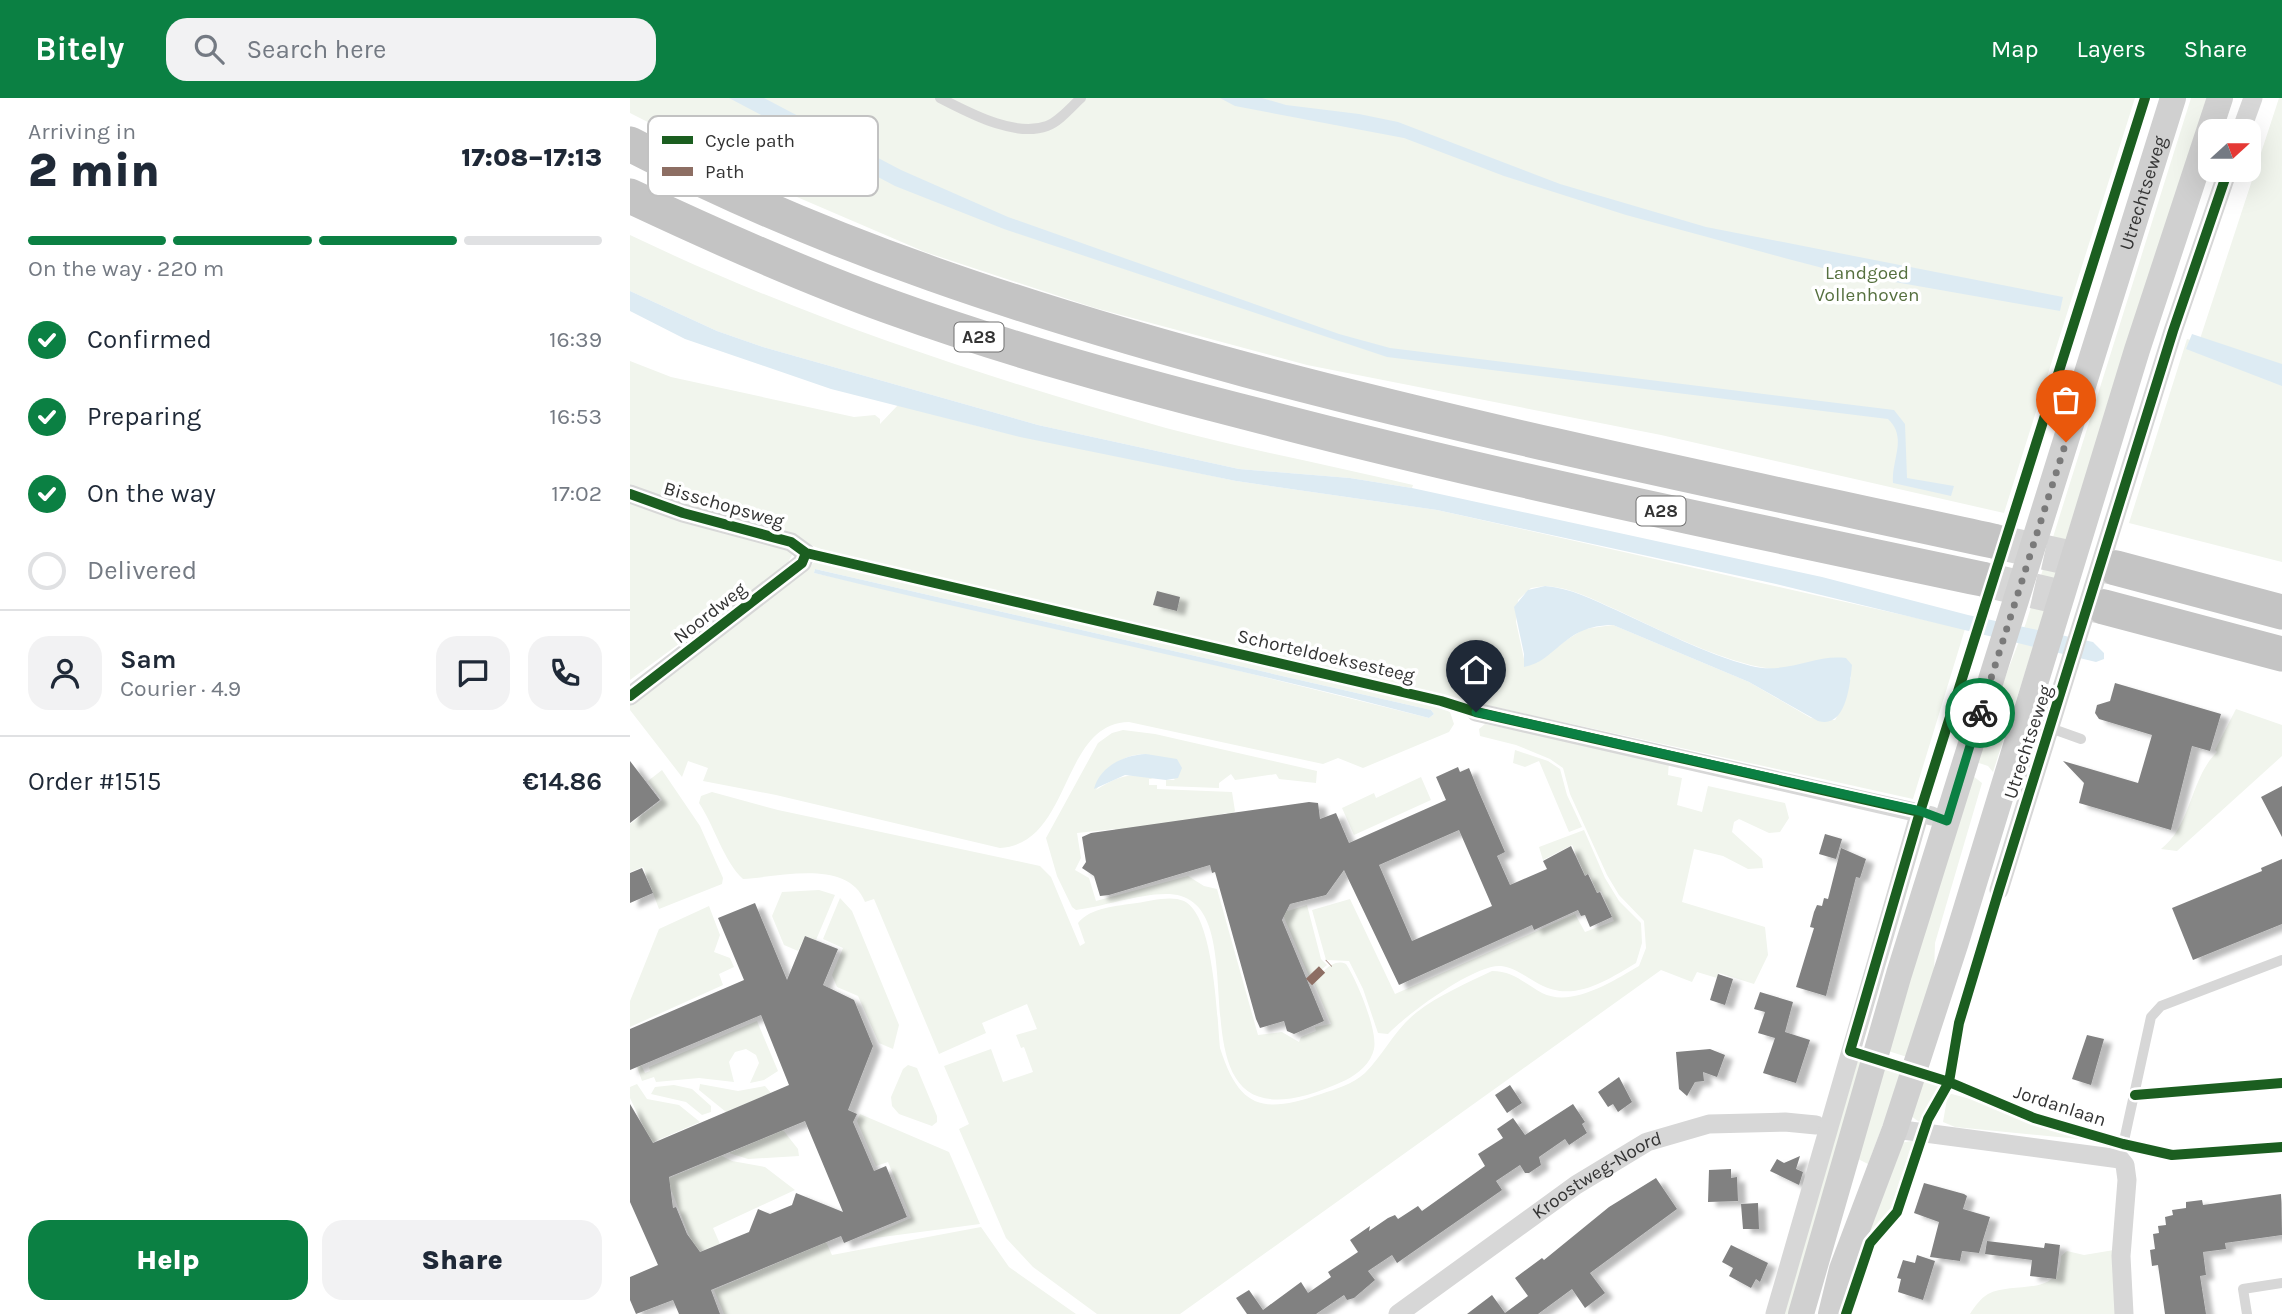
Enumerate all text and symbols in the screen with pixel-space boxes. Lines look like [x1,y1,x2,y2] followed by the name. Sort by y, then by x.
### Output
[166,18,656,81] search box
[35,30,124,68] text: Bitely
[190,30,228,68] icon: search
[246,34,386,65] text: Search here
[1991,35,2039,63] text: Map
[2077,35,2146,63] text: Layers
[2184,35,2247,63] text: Share
[648,116,878,196] legend
[28,118,136,145] text: Arriving in
[2198,119,2261,182] north arrow
[2198,119,2261,182] map controls
[705,130,795,152] text: Cycle path
[2115,133,2172,253] street label: Utrechtseweg
[461,142,602,173] text: 17:08–17:13
[28,144,160,198] text: 2 min
[705,161,745,183] text: Path
[28,255,224,282] text: On the way · 220 m
[1815,262,1919,306] park label: Landgoed Vollenhoven
[28,321,66,359] icon: check
[954,323,1004,352] road number: A28
[87,324,212,355] text: Confirmed
[549,326,602,353] text: 16:39
[2036,370,2096,442] pin
[2047,381,2085,419] icon: bag
[28,398,66,436] icon: check
[87,401,201,432] text: Preparing
[549,403,602,430] text: 16:53
[28,475,66,513] icon: check
[661,477,787,533] street label: Bisschopsweg
[87,478,216,509] text: On the way
[551,480,602,507] text: 17:02
[1636,496,1686,526] road number: A28
[87,555,197,586] text: Delivered
[669,578,751,648] street label: Noordweg
[1235,625,1417,687] street label: Schorteldoeksesteeg
[28,636,102,710] button: person
[436,636,510,710] button: chat
[528,636,602,710] button: phone
[1446,640,1506,712] pin
[120,644,176,675] text: Sam
[1457,651,1495,689] icon: home
[120,675,241,702] text: Courier · 4.9
[1945,678,2015,748] courier
[1999,682,2057,802] street label: Utrechtseweg
[1961,694,1999,732] icon: bike
[28,766,161,797] text: Order #1515
[523,766,602,797] text: €14.86
[2011,1081,2109,1131] street label: Jordanlaan
[1528,1127,1664,1224] street label: Kroostweg-Noord
[28,1220,308,1300] button: Help
[322,1220,602,1300] button: Share

